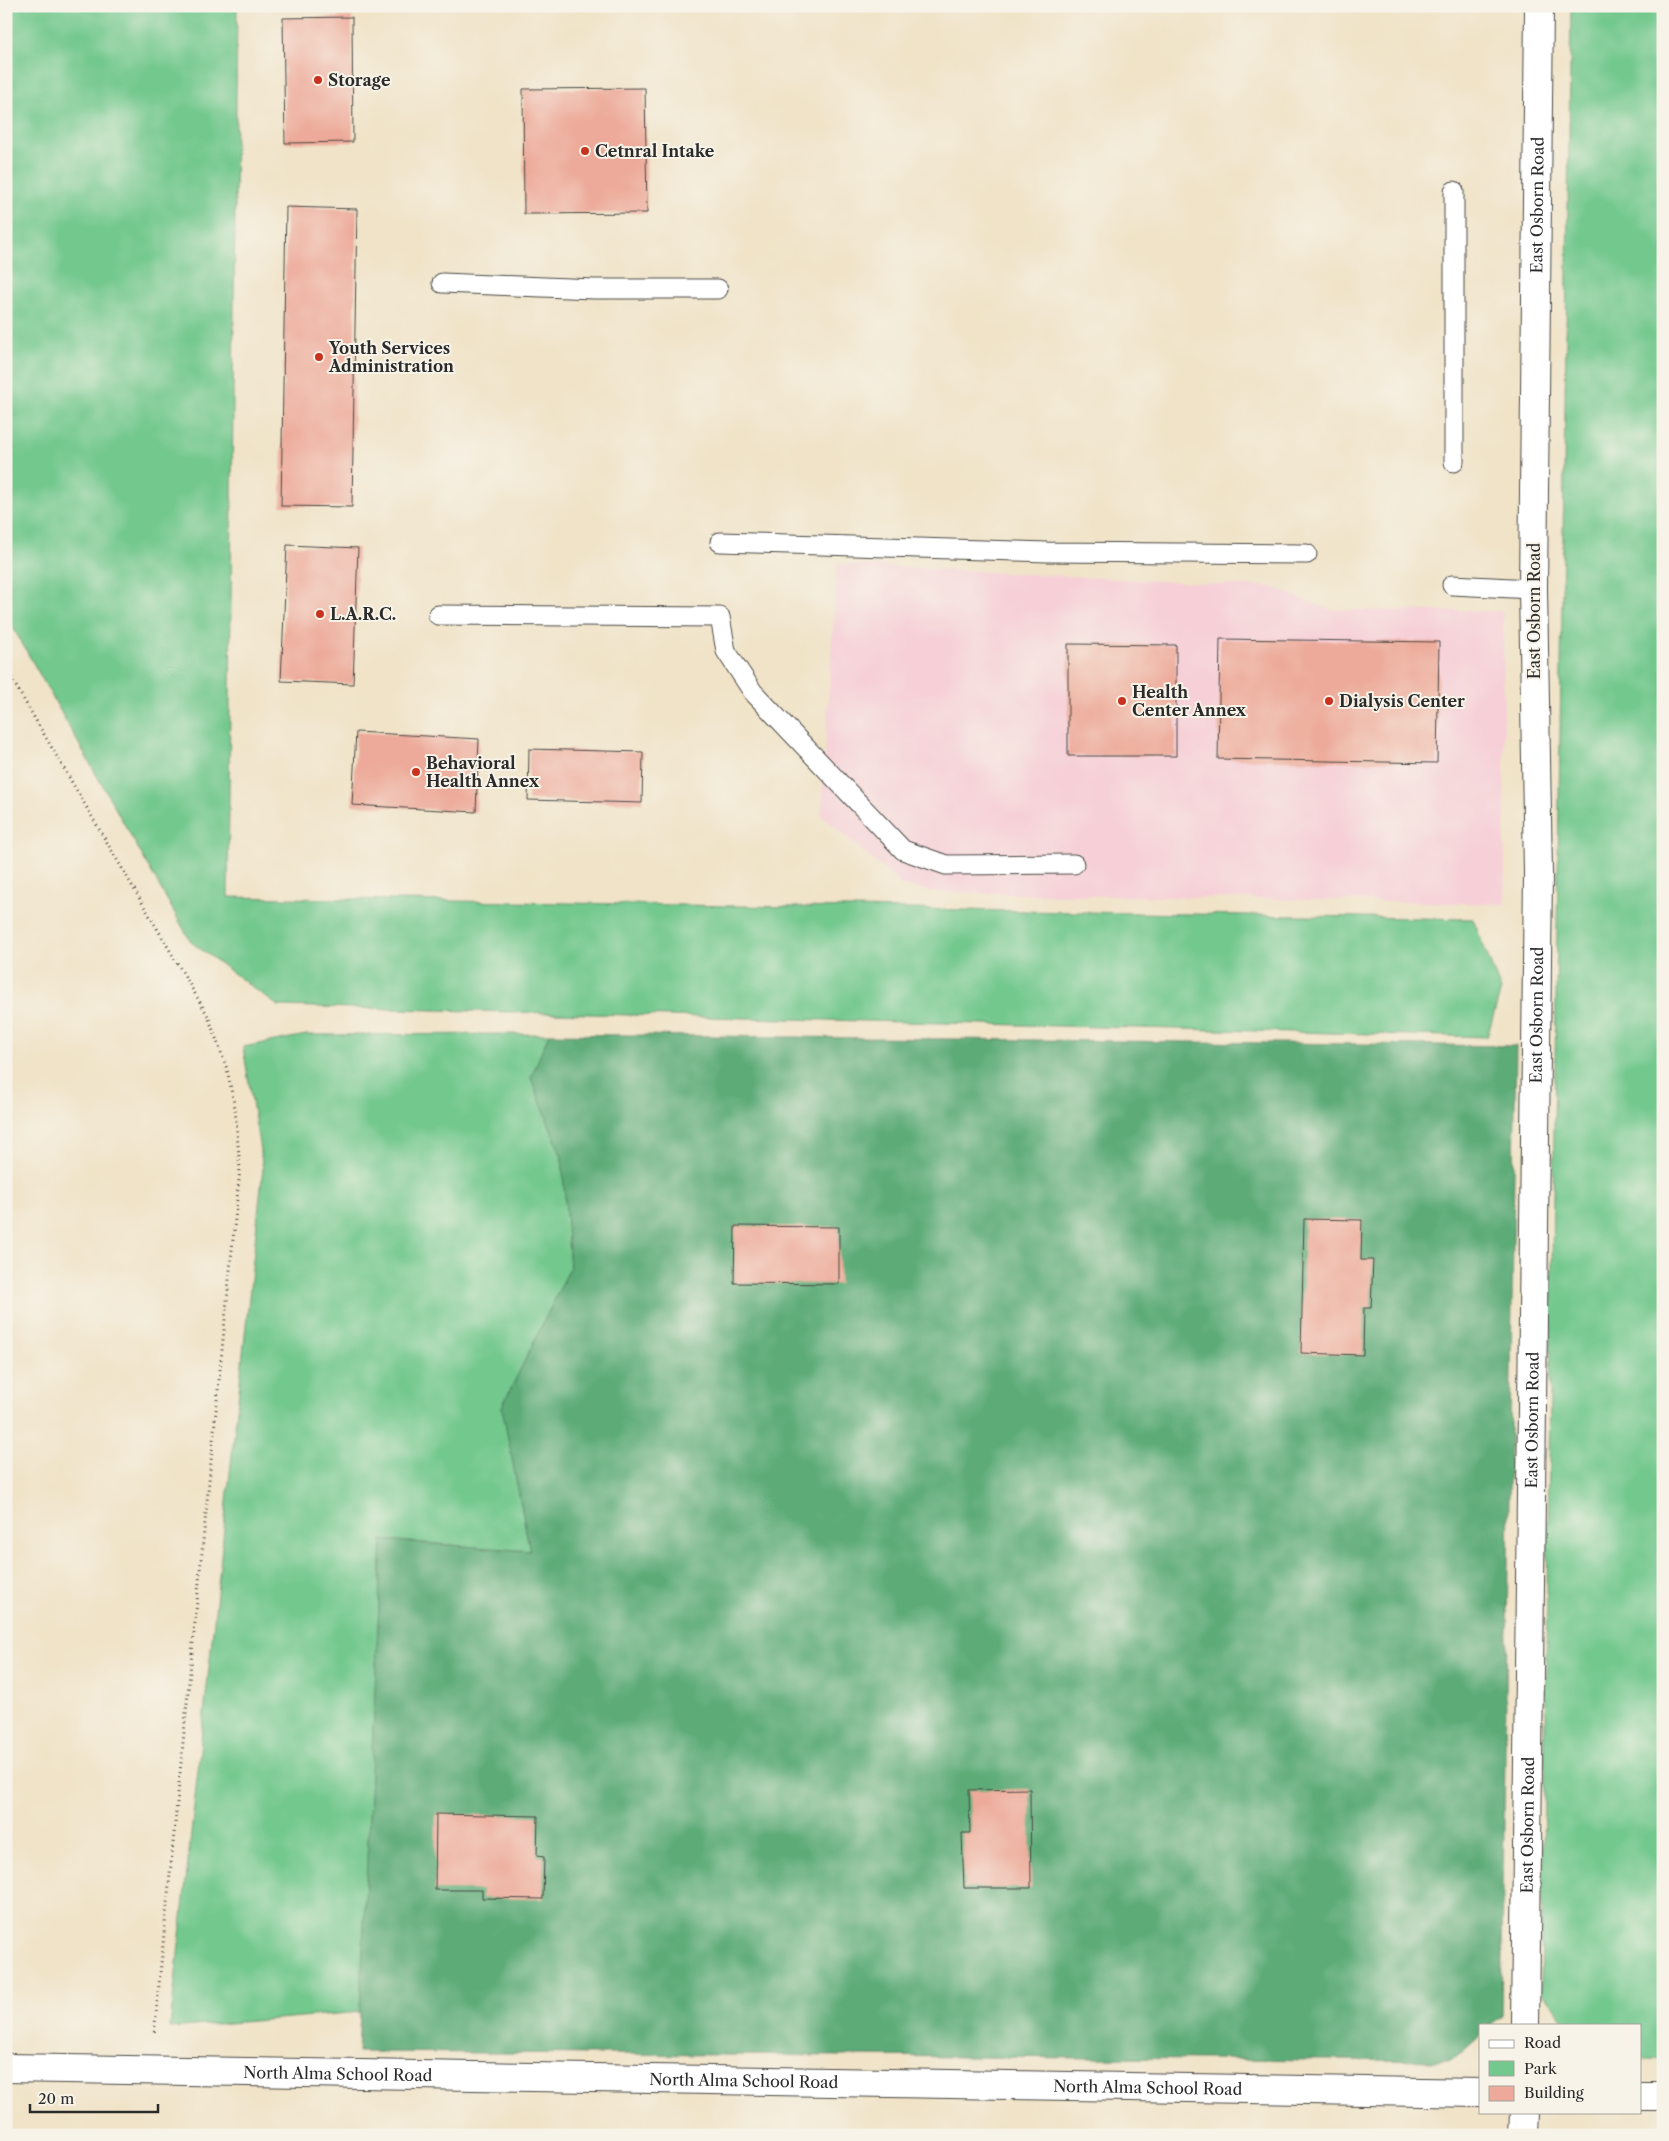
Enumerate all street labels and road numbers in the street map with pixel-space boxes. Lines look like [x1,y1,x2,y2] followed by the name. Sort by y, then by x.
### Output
[1526,136,1548,274] street label: East Osborn Road
[1524,542,1544,679] street label: East Osborn Road
[1526,946,1547,1084] street label: East Osborn Road
[1521,1351,1543,1488] street label: East Osborn Road
[1516,1756,1538,1893] street label: East Osborn Road
[243,2062,433,2085] street label: North Alma School Road
[649,2069,839,2092] street label: North Alma School Road
[1053,2076,1243,2099] street label: North Alma School Road

